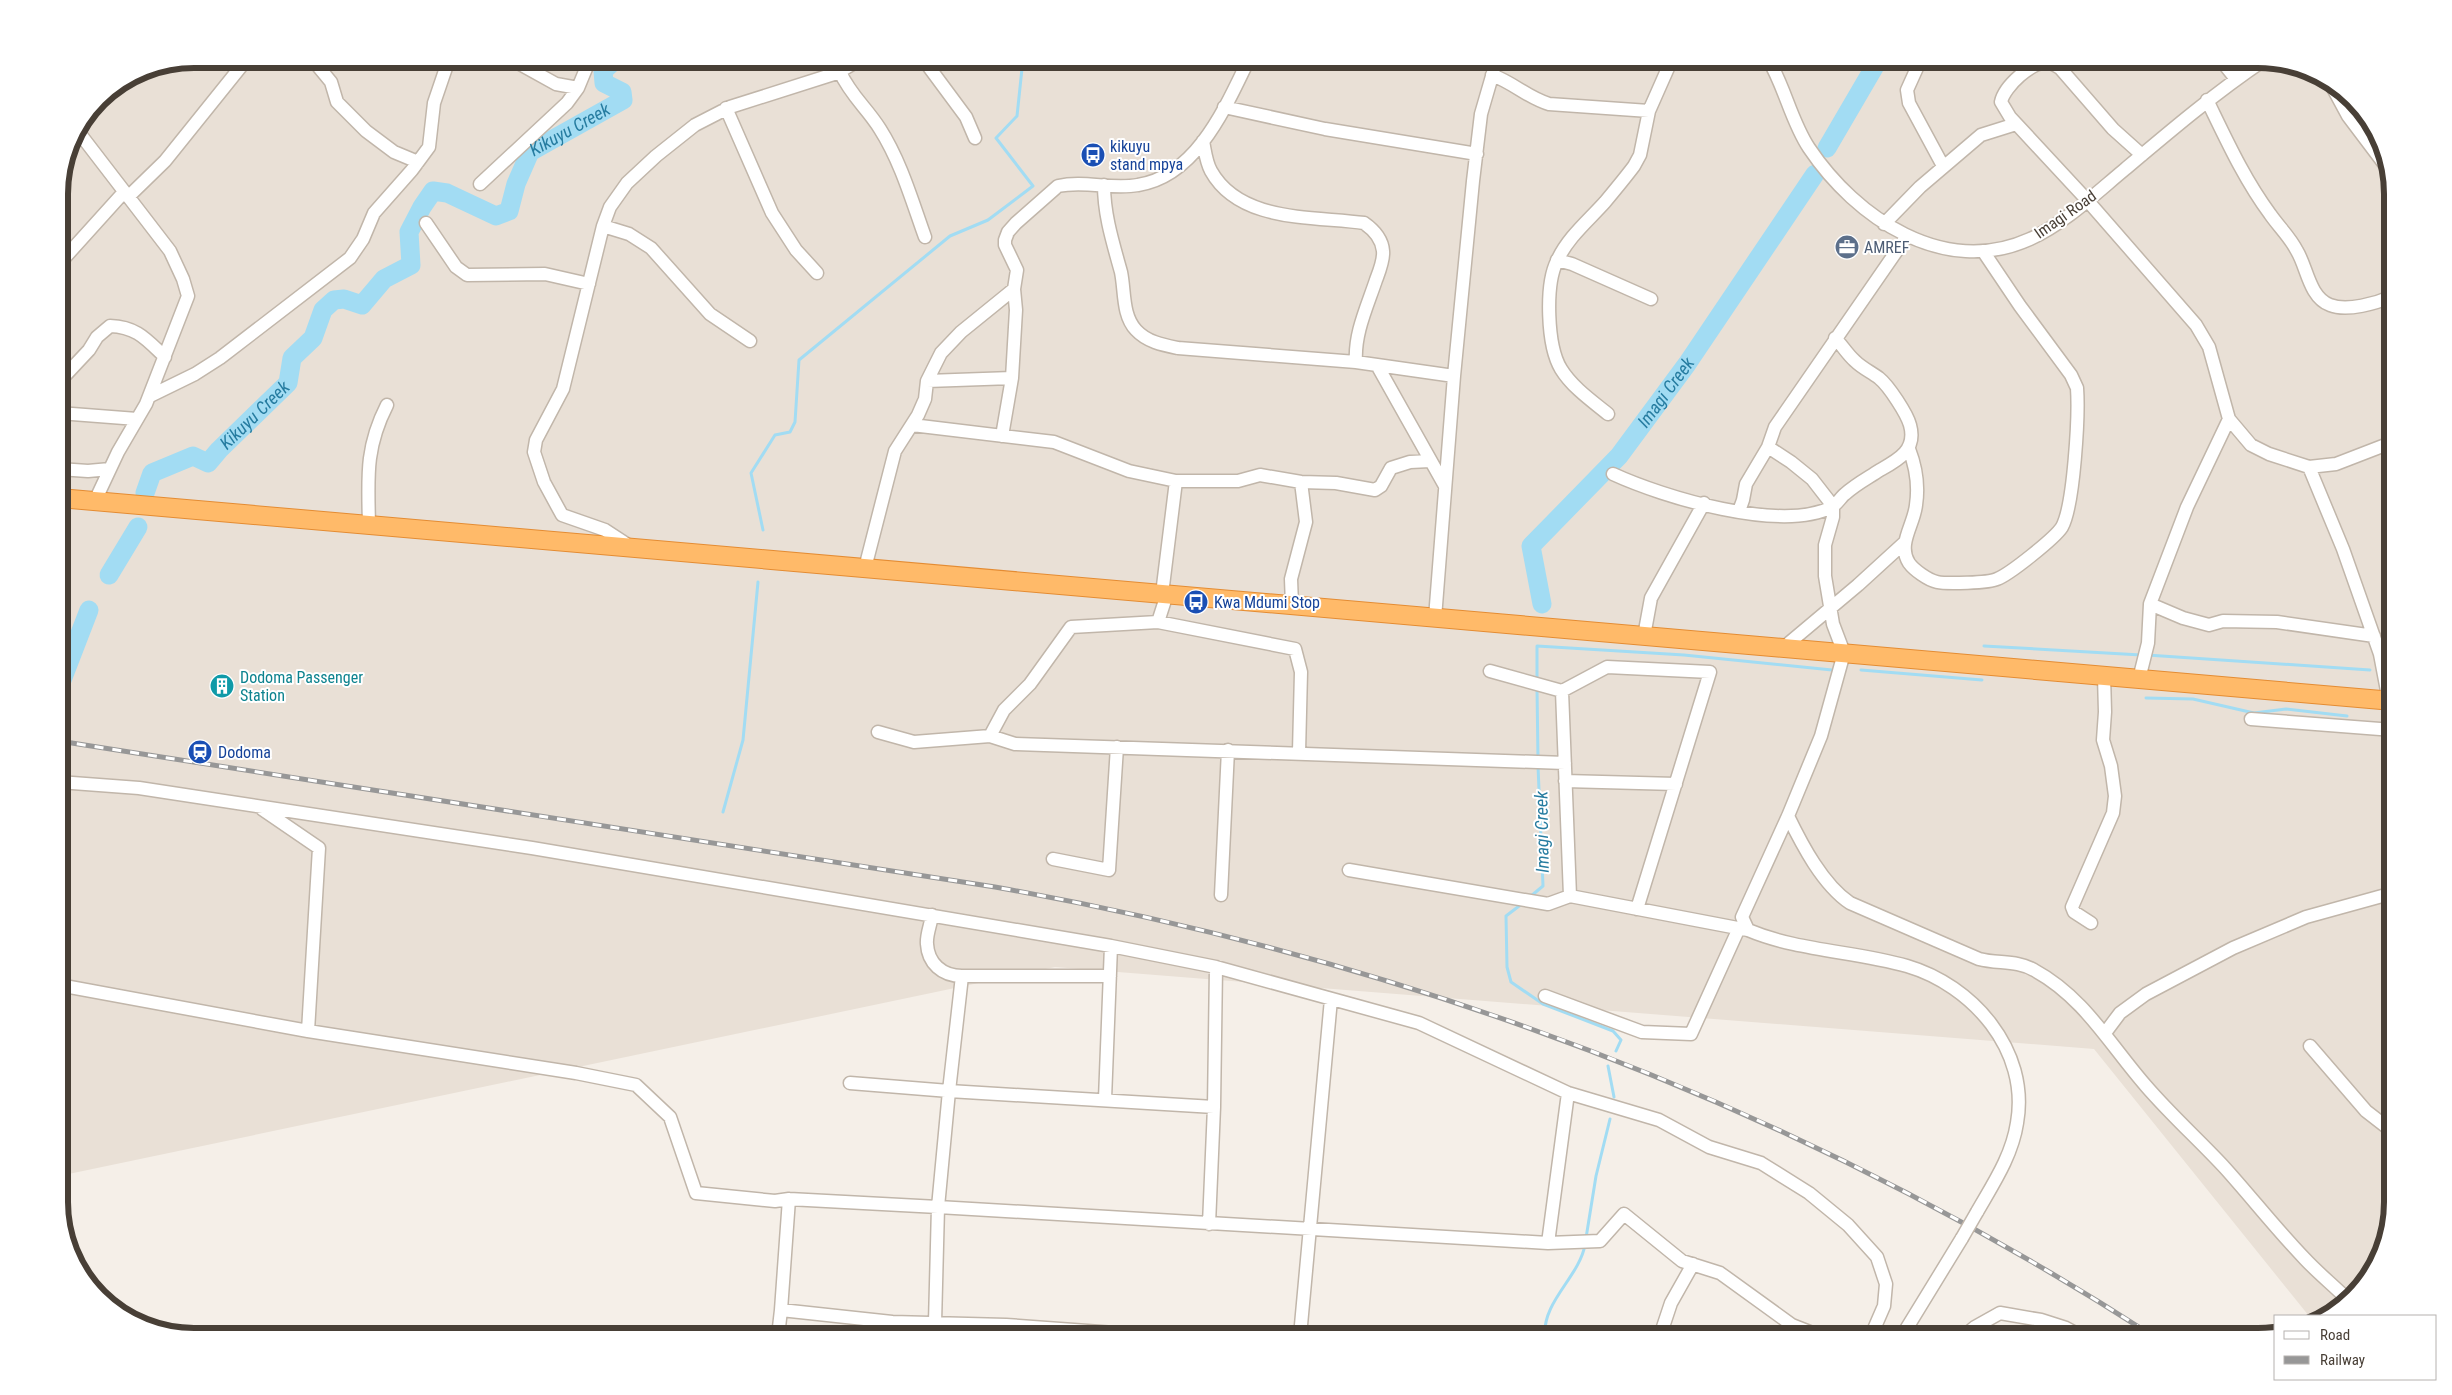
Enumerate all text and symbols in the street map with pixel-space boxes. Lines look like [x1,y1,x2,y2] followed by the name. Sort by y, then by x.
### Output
[526,98,614,160] water label: Kikuyu Creek
[1110,137,1183,174] place label: kikuyu stand mpya
[1080,142,1106,168] bus stop icon: kikuyu stand mpya
[2031,186,2100,243] street label: Imagi Road
[1834,234,1860,260] office icon: AMREF
[1864,238,1910,257] place label: AMREF
[1633,352,1699,431] water label: Imagi Creek
[215,376,294,453] water label: Kikuyu Creek
[1183,589,1209,615] bus stop icon: Kwa Mdumi Stop
[1214,593,1320,612] place label: Kwa Mdumi Stop
[240,668,363,705] place label: Dodoma Passenger Station
[209,673,235,699] building icon: Dodoma Passenger Station
[187,739,213,765] station icon: Dodoma
[218,743,271,762] place label: Dodoma
[1530,790,1553,873] water label: Imagi Creek
[2274,1315,2437,1380] legend
[2320,1326,2350,1344] text: Road
[2320,1351,2365,1369] text: Railway

